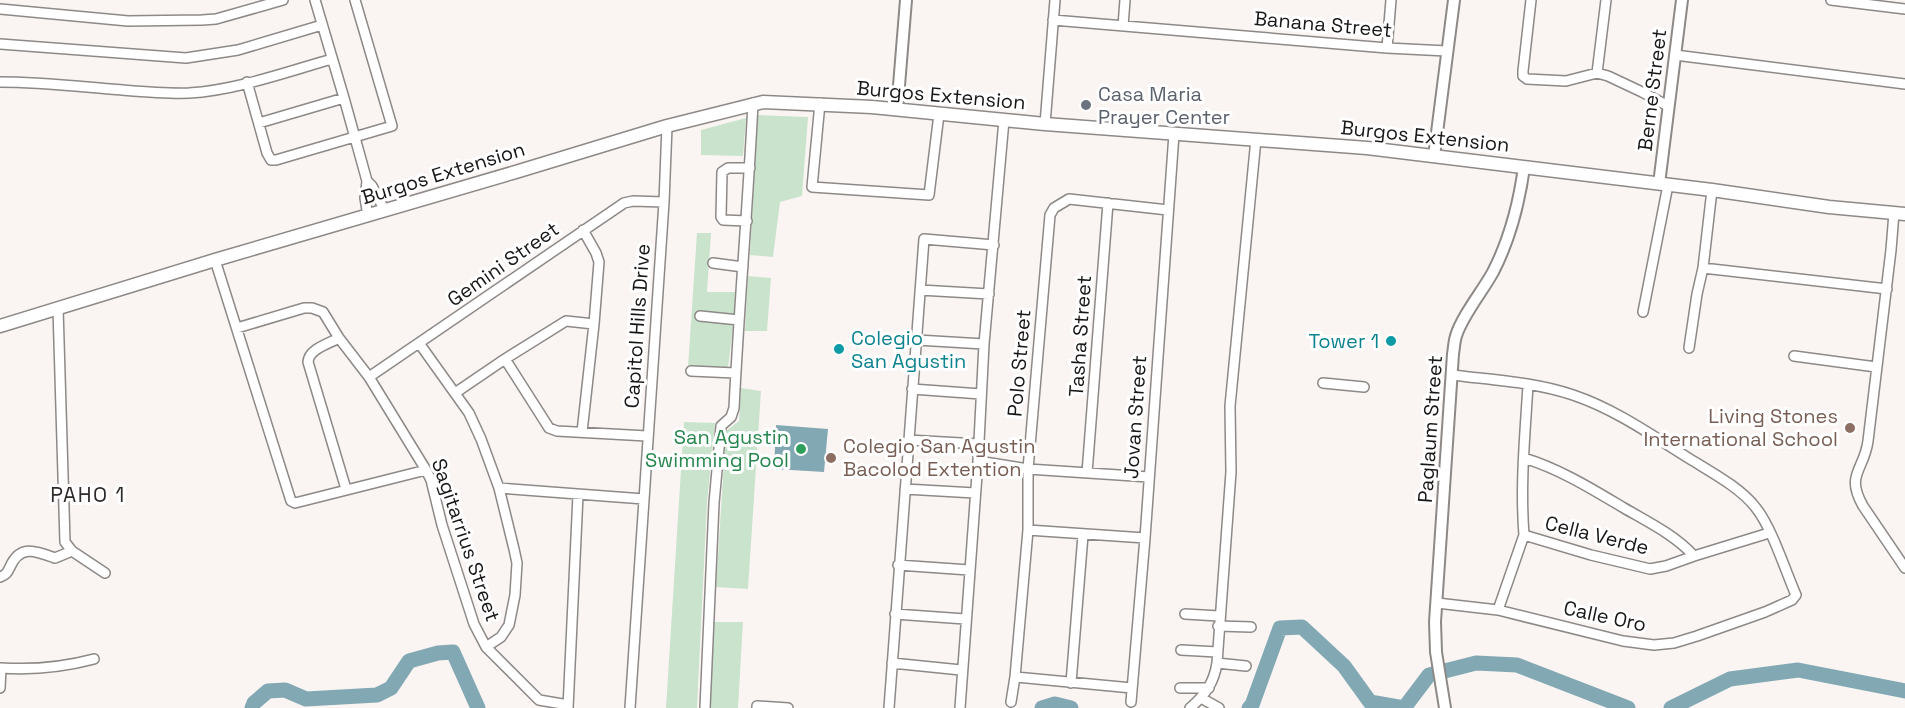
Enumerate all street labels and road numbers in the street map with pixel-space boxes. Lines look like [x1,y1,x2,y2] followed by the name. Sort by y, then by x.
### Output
[1253,5,1393,43] street label: Banana Street
[1632,27,1672,153] street label: Berne Street
[855,75,1027,115] street label: Burgos Extension
[1339,114,1511,158] street label: Burgos Extension
[358,136,528,210] street label: Burgos Extension
[442,216,564,312] street label: Gemini Street
[618,243,656,409] street label: Capitol Hills Drive
[1063,274,1097,398] street label: Tasha Street
[1001,308,1037,418] street label: Polo Street
[1118,354,1152,480] street label: Jovan Street
[1412,354,1448,504] street label: Paglaum Street
[426,455,506,625] street label: Sagitarrius Street
[1542,510,1652,560] street label: Cella Verde
[1561,595,1649,637] street label: Calle Oro

